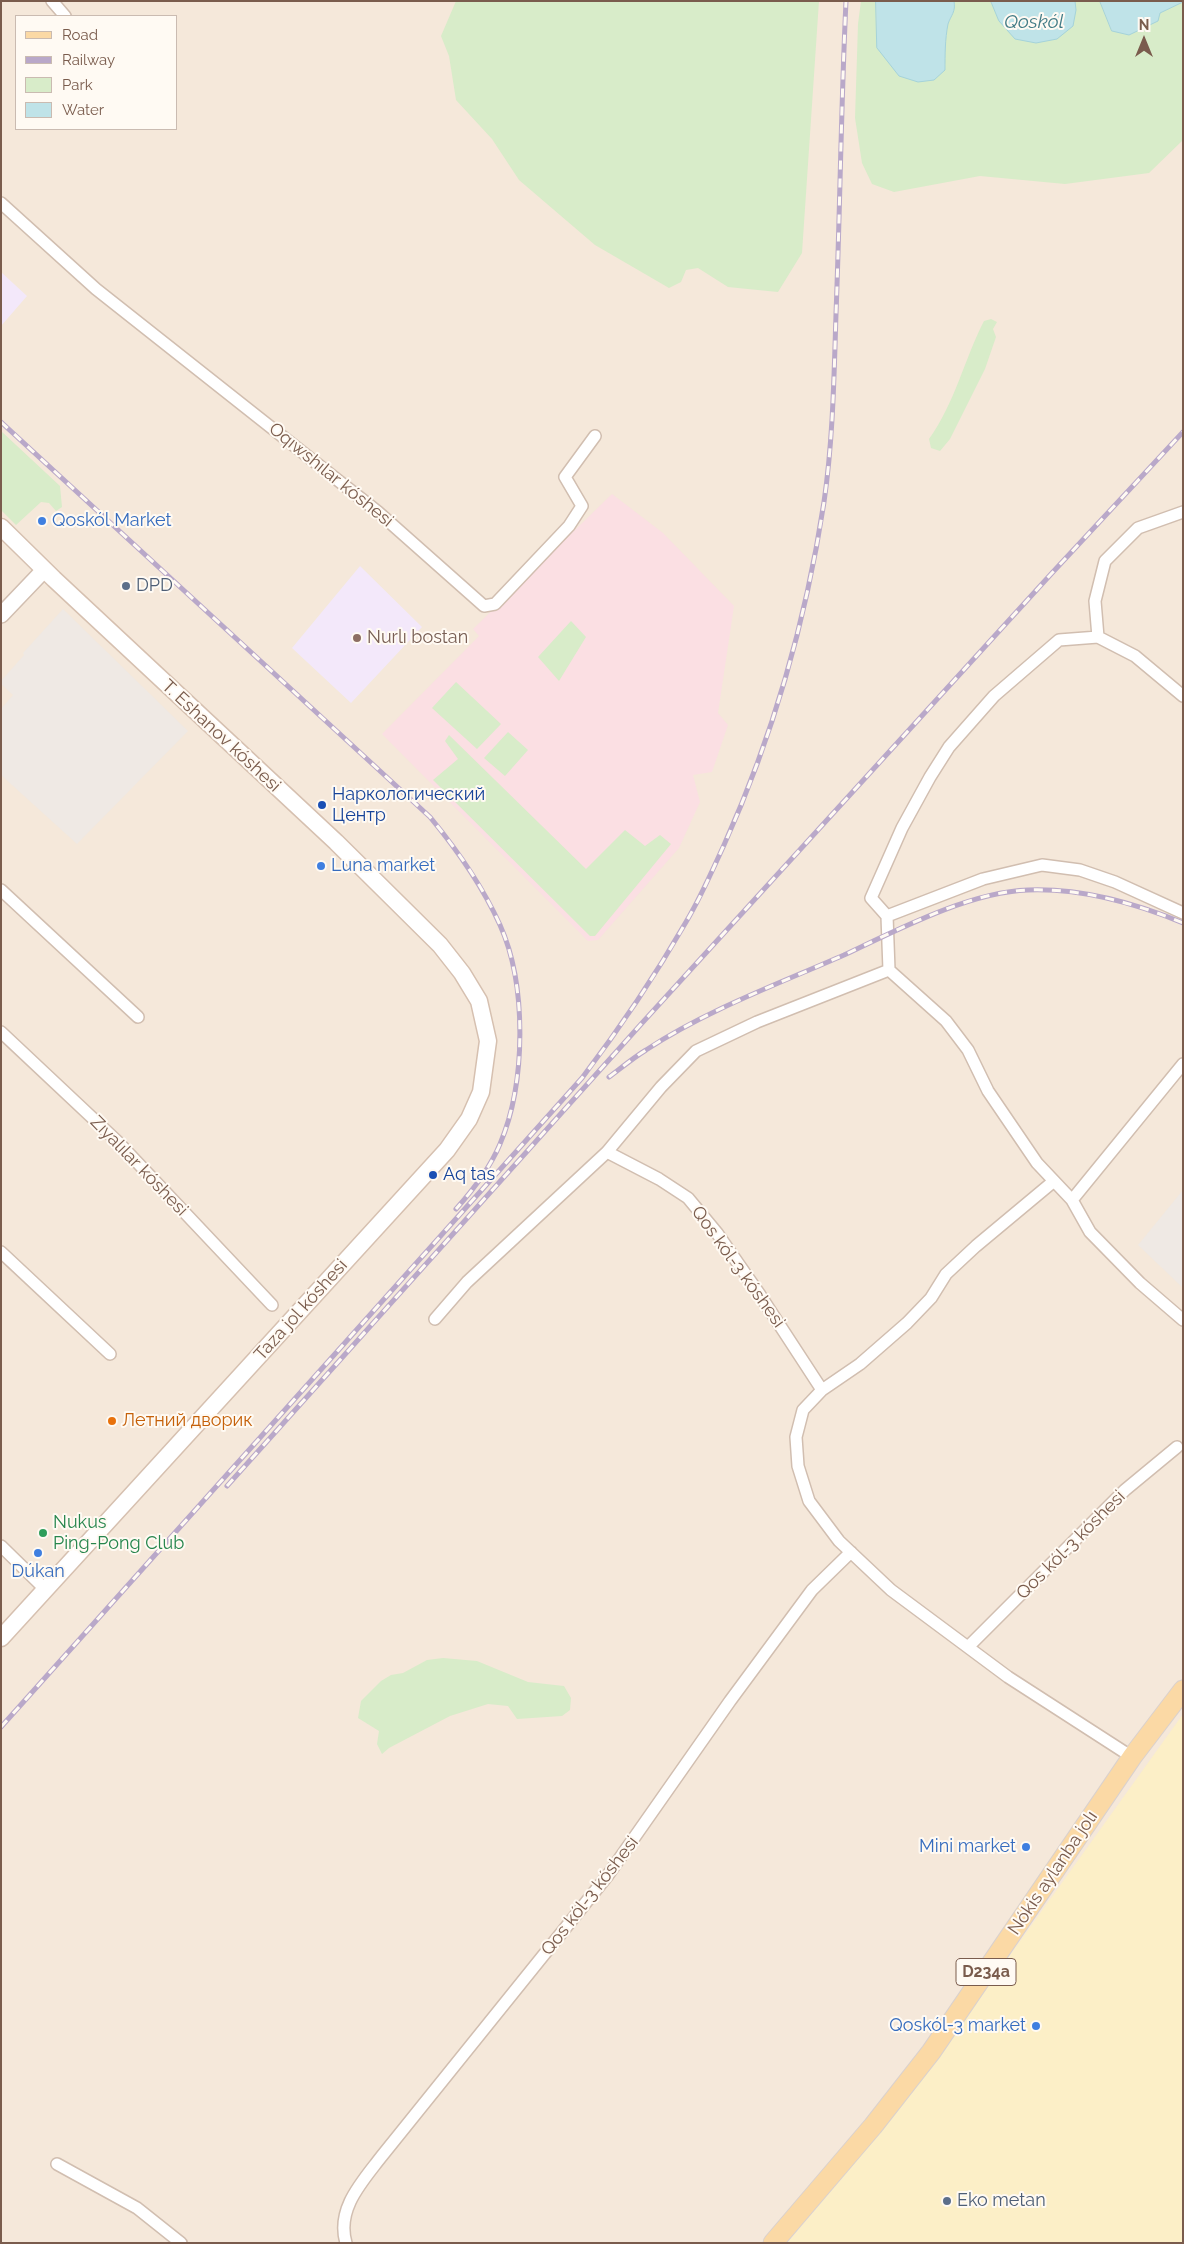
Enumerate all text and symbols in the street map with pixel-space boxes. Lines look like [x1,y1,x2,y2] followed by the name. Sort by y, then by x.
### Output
[1004,11,1064,33] water label: Qoskól
[15,15,178,130] legend
[1119,15,1169,65] north arrow
[1139,17,1149,33] text: N
[62,26,98,44] text: Road
[62,51,115,69] text: Railway
[62,76,93,94] text: Park
[62,101,104,119] text: Water
[264,418,398,532] street label: Oqıwshılar kóshesi
[52,510,172,532] place label: Qoskól Market
[36,515,48,527] marker: Qoskól Market
[136,575,173,597] place label: DPD
[120,580,132,592] marker: DPD
[367,627,468,649] place label: Nurlı bostan
[351,632,363,644] marker: Nurlı bostan
[157,675,285,797] street label: T. Eshanov kóshesi
[332,784,485,826] place label: Наркологический Центр
[316,799,328,811] marker: Наркологический Центр
[331,855,435,877] place label: Luna market
[315,860,327,872] marker: Luna market
[86,1111,192,1221] street label: Zıyalılar kóshesi
[443,1164,495,1186] place label: Aq tas
[427,1169,439,1181] marker: Aq tas
[687,1202,789,1332] street label: Qos kól-3 kóshesi
[250,1255,352,1365] street label: Taza jol kóshesi
[122,1410,253,1432] place label: Летний дворик
[106,1415,118,1427] marker: Летний дворик
[1012,1486,1130,1604] street label: Qos kól-3 kóshesi
[53,1512,184,1555] place label: Nukus Ping-Pong Club
[37,1527,49,1539] marker: Nukus Ping-Pong Club
[32,1547,44,1559] marker: Dúkan
[11,1561,65,1583] place label: Dúkan
[1004,1807,1102,1939] street label: Nókis aylanba jolı
[537,1832,643,1960] street label: Qos kól-3 kóshesi
[919,1836,1016,1858] place label: Mini market
[1020,1841,1032,1853] marker: Mini market
[956,1958,1016,1985] road number: D234a
[889,2015,1026,2037] place label: Qoskól-3 market
[1030,2020,1042,2032] marker: Qoskól-3 market
[957,2190,1046,2212] place label: Eko metan
[941,2195,953,2207] marker: Eko metan

